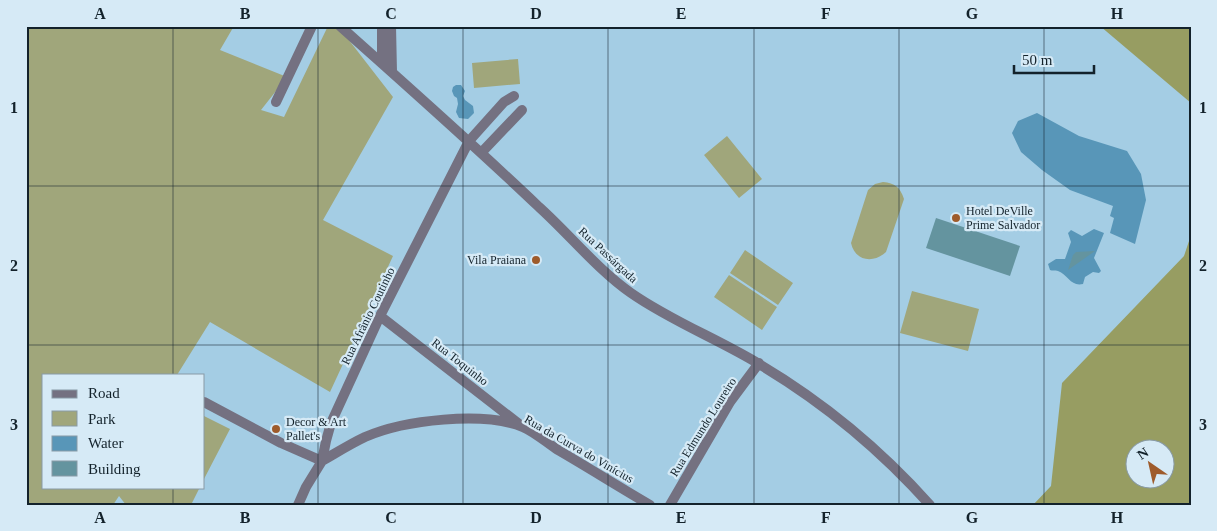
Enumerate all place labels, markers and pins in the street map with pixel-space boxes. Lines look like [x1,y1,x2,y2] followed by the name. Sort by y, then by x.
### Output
[966,204,1040,232] place label: Hotel DeVille Prime Salvador
[950,212,962,224] marker: Hotel DeVille Prime Salvador
[467,253,527,267] place label: Vila Praiana
[530,254,542,266] marker: Vila Praiana
[286,415,347,443] place label: Decor & Art Pallet's
[270,423,282,435] marker: Decor & Art Pallet's

